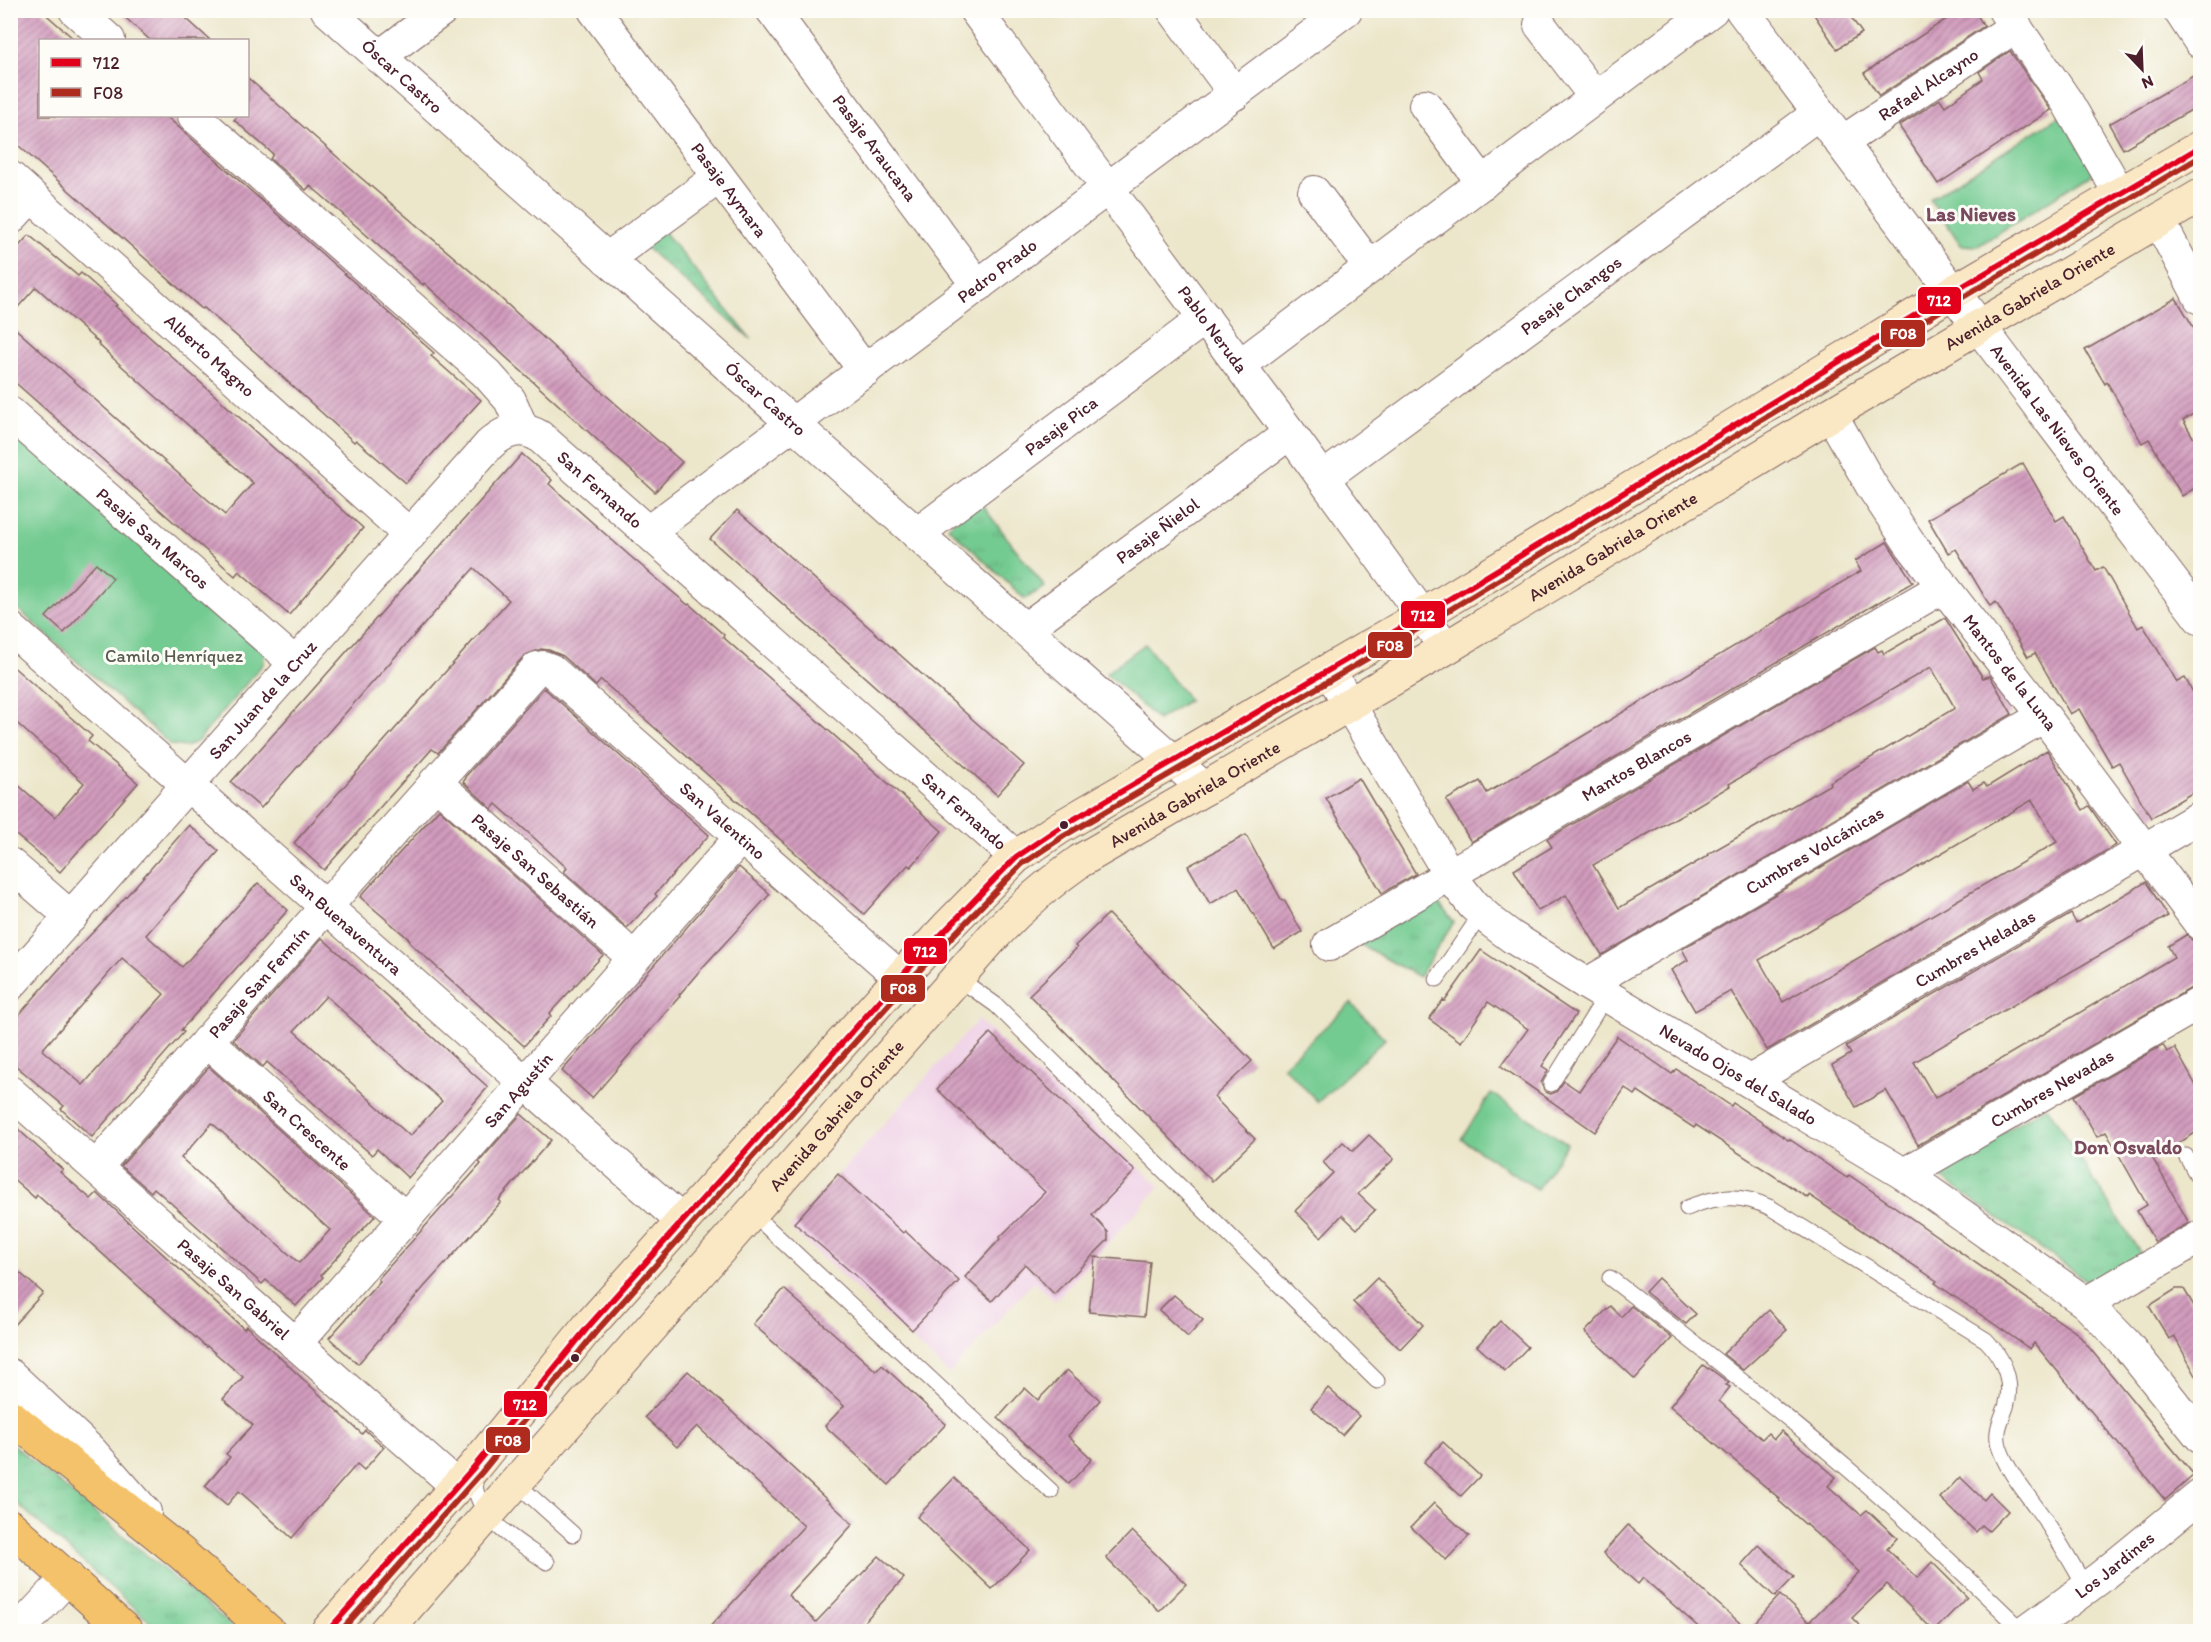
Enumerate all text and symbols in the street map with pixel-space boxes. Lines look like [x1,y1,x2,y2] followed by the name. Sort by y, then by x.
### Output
[357,34,447,118] street label: Óscar Castro
[39,39,249,117] legend
[2112,39,2172,99] north arrow
[1874,43,1983,126] street label: Rafael Alcayno
[93,52,120,74] text: 712
[2139,71,2156,93] text: N
[93,82,123,104] text: F08
[828,90,922,206] street label: Pasaje Araucana
[686,138,772,242] street label: Pasaje Aymara
[1926,202,2016,226] district label: Las Nieves
[953,234,1041,308] street label: Pedro Prado
[1941,238,2119,355] street label: Avenida Gabriela Oriente
[1516,251,1626,340] street label: Pasaje Changos
[1173,281,1253,377] street label: Pablo Neruda
[1917,286,1962,315] line badge: 712
[1926,291,1951,310] text: 712
[160,310,259,402] street label: Alberto Magno
[1880,319,1926,348] line badge: F08
[1890,324,1917,343] text: F08
[1985,340,2129,520] street label: Avenida Las Nieves Oriente
[720,357,811,441] street label: Óscar Castro
[1020,392,1102,460] street label: Pasaje Pica
[552,446,647,533] street label: San Fernando
[92,483,214,594] street label: Pasaje San Marcos
[1524,487,1702,606] street label: Avenida Gabriela Oriente
[1112,493,1204,569] street label: Pasaje Ñielol
[1400,600,1446,629] line badge: 712
[1410,606,1435,625] text: 712
[1958,610,2063,736] street label: Mantos de la Luna
[1367,631,1413,659] line badge: F08
[204,635,322,764] street label: San Juan de la Cruz
[1377,636,1404,655] text: F08
[105,645,244,667] park label: Camilo Henríquez
[1578,725,1695,806] street label: Mantos Blancos
[1105,736,1284,852] street label: Avenida Gabriela Oriente
[917,768,1012,855] street label: San Fernando
[675,777,770,865] street label: San Valentino
[1742,801,1888,899] street label: Cumbres Volcánicas
[467,808,604,933] street label: Pasaje San Sebastián
[1058,819,1070,831] unlabelled marker
[285,869,407,980] street label: San Buenaventura
[1911,905,2039,993] street label: Cumbres Heladas
[204,922,314,1043] street label: Pasaje San Fermín
[903,937,948,965] line badge: 712
[912,942,937,961] text: 712
[880,974,926,1003] line badge: F08
[890,979,917,998] text: F08
[1655,1019,1821,1130] street label: Nevado Ojos del Salado
[764,1035,909,1196] street label: Avenida Gabriela Oriente
[1986,1044,2118,1133] street label: Cumbres Nevadas
[479,1048,558,1133] street label: San Agustín
[258,1085,356,1176] street label: San Crescente
[2074,1135,2182,1159] district label: Don Osvaldo
[173,1234,294,1345] street label: Pasaje San Gabriel
[569,1352,581,1364] unlabelled marker
[503,1390,548,1418] line badge: 712
[512,1395,537,1414] text: 712
[485,1426,531,1454] line badge: F08
[495,1431,522,1450] text: F08
[2070,1527,2159,1603] street label: Los Jardines

